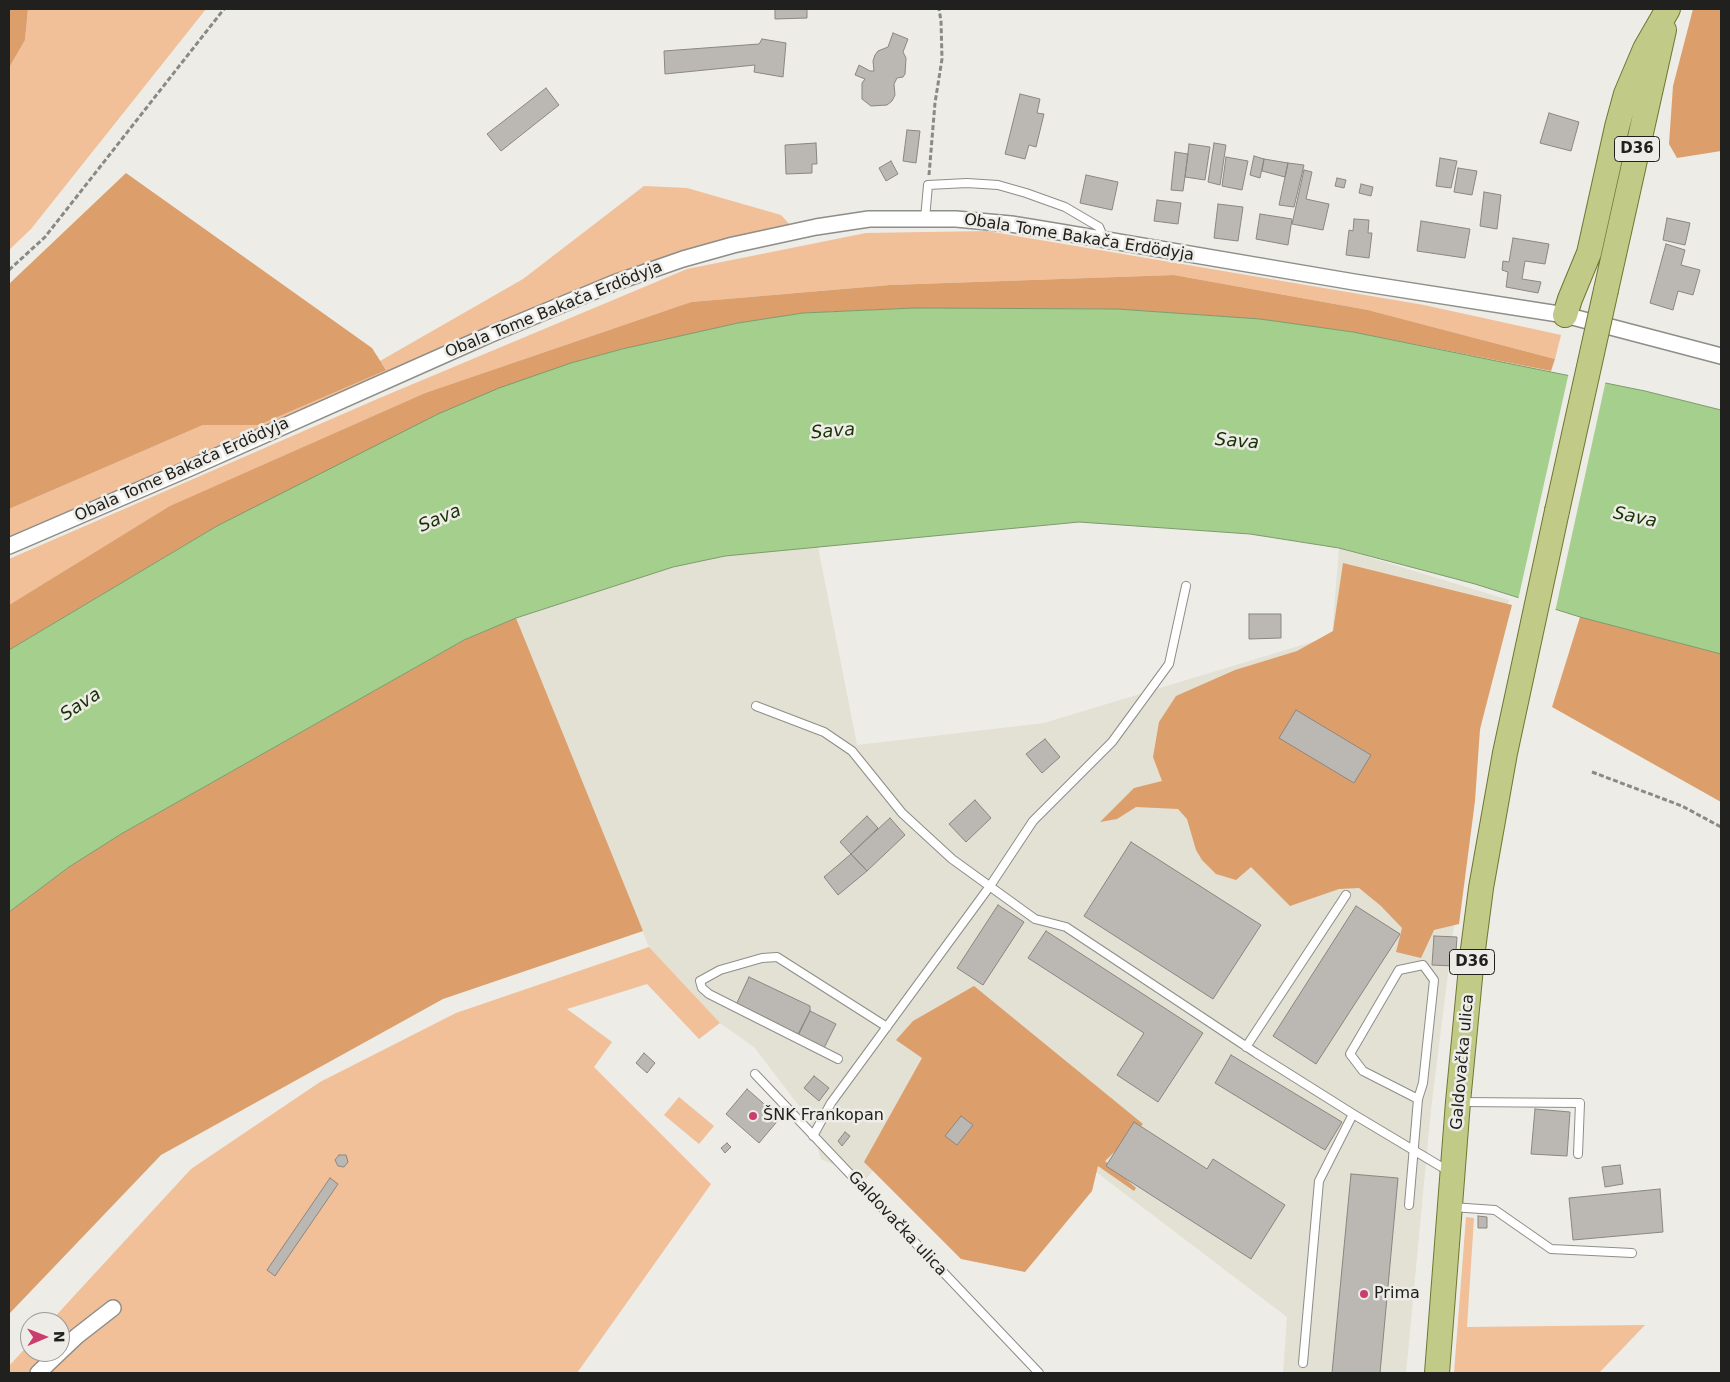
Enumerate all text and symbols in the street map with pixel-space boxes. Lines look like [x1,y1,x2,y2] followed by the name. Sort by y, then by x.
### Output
[1614,136,1660,162] road number: D36
[963,210,1195,266] street label: Obala Tome Bakača Erdödyja
[443,258,665,362] street label: Obala Tome Bakača Erdödyja
[72,414,292,526] street label: Obala Tome Bakača Erdödyja
[810,419,856,445] water label: Sava
[1214,429,1260,455] water label: Sava
[415,500,465,538] water label: Sava
[1611,503,1659,533] water label: Sava
[57,684,105,726] water label: Sava
[1450,950,1494,974] road number: D36
[1448,993,1478,1131] street label: Galdovačka ulica
[763,1106,884,1126] place label: ŠNK Frankopan
[747,1110,759,1122] marker: ŠNK Frankopan
[844,1168,950,1280] street label: Galdovačka ulica
[1374,1284,1420,1304] place label: Prima
[1358,1288,1370,1300] marker: Prima
[20,1312,70,1362] north arrow
[51,1331,67,1343] text: N

